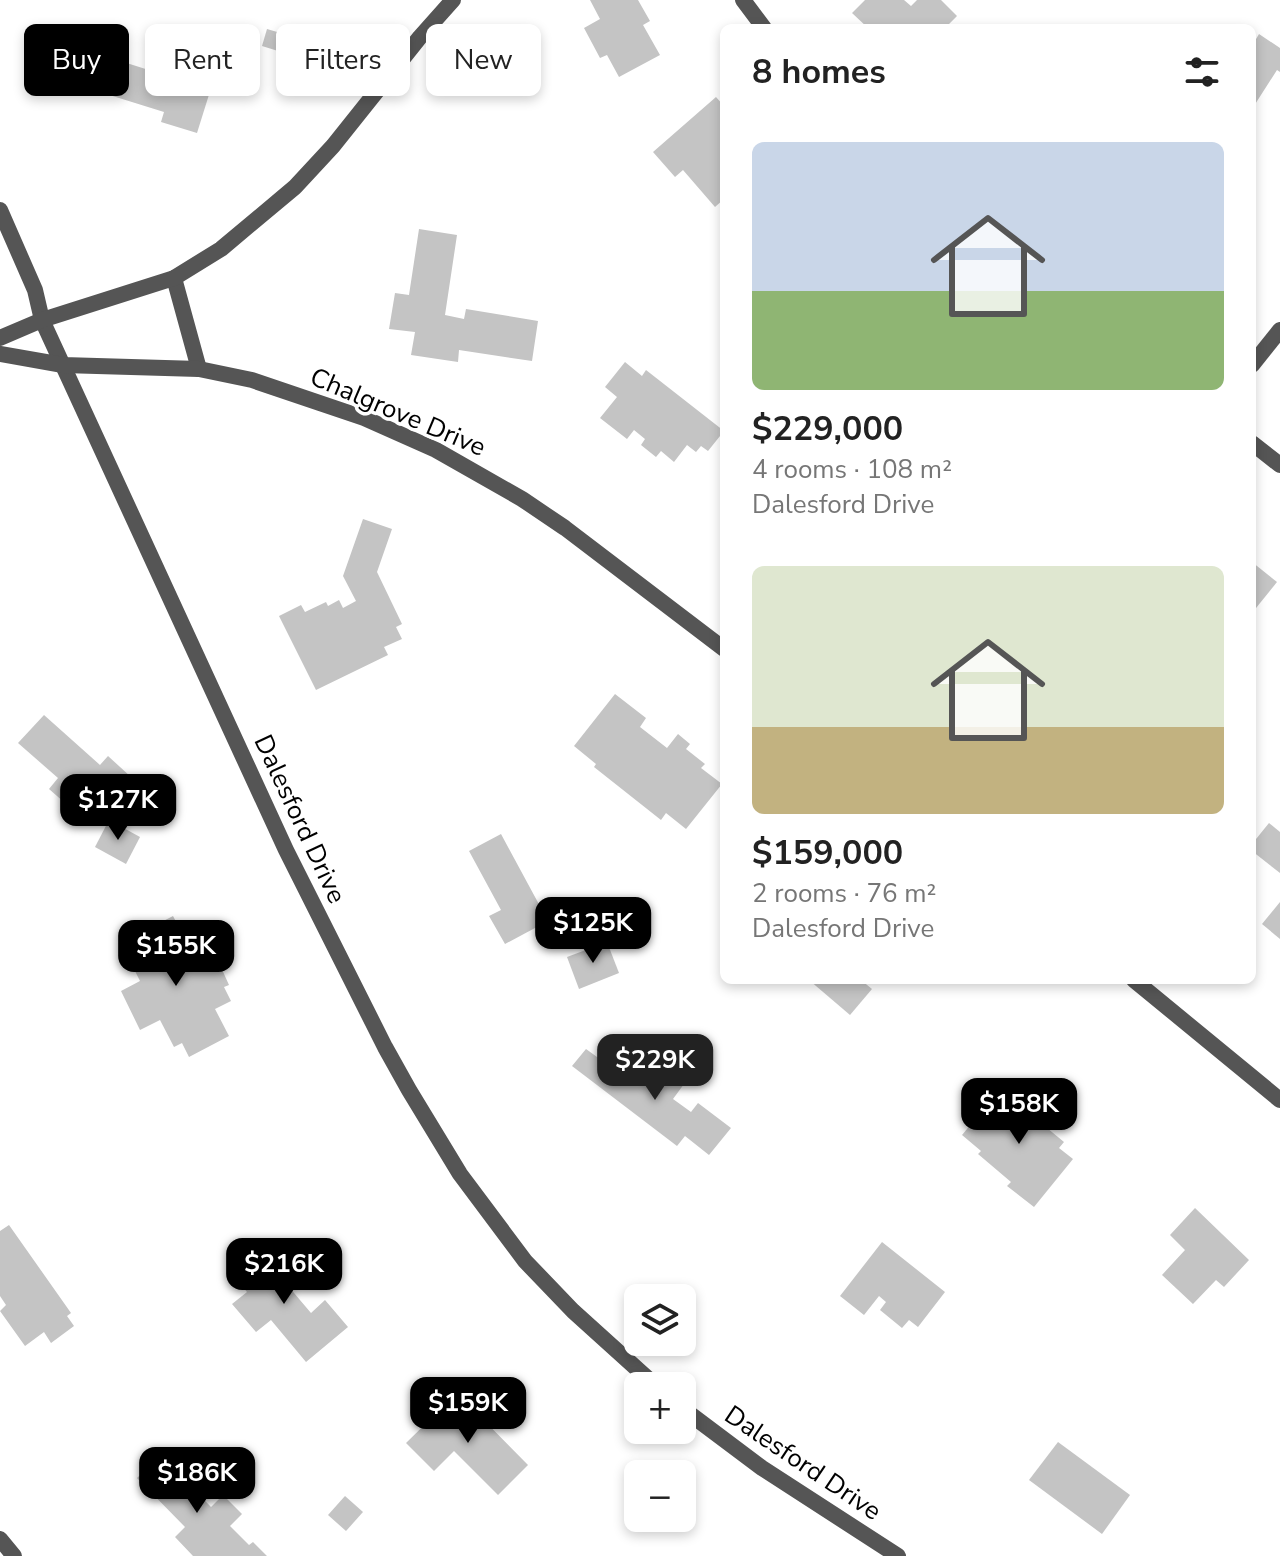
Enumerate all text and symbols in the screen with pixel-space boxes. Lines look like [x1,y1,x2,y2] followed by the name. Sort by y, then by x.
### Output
[24,24,129,96] chip: Buy
[145,24,260,96] chip: Rent
[276,24,410,96] chip: Filters
[426,24,541,96] chip: New
[752,49,886,95] text: 8 homes
[1180,50,1224,94] icon: filters
[916,194,1060,338] icon: home
[305,359,491,465] street label: Chalgrove Drive
[752,406,903,452] text: $229,000
[752,452,952,487] text: 4 rooms · 108 m²
[752,487,934,522] text: Dalesford Drive
[916,618,1060,762] icon: home
[246,729,354,909] street label: Dalesford Drive
[62,774,174,842] pin: $127K
[78,782,158,817] text: $127K
[752,830,903,876] text: $159,000
[752,876,936,911] text: 2 rooms · 76 m²
[537,897,649,965] pin: $125K
[553,905,633,940] text: $125K
[752,911,934,946] text: Dalesford Drive
[120,920,232,988] pin: $155K
[136,928,216,963] text: $155K
[599,1034,711,1102] pin: $229K
[615,1042,695,1077] text: $229K
[963,1078,1075,1146] pin: $158K
[979,1086,1059,1121] text: $158K
[228,1238,340,1306] pin: $216K
[244,1246,324,1281] text: $216K
[624,1284,696,1532] map controls
[624,1284,696,1356] button: layers
[624,1372,696,1444] button: +
[412,1377,524,1445] pin: $159K
[428,1385,508,1420] text: $159K
[718,1398,888,1528] street label: Dalesford Drive
[141,1447,253,1515] pin: $186K
[157,1455,237,1490] text: $186K
[624,1460,696,1532] button: −

